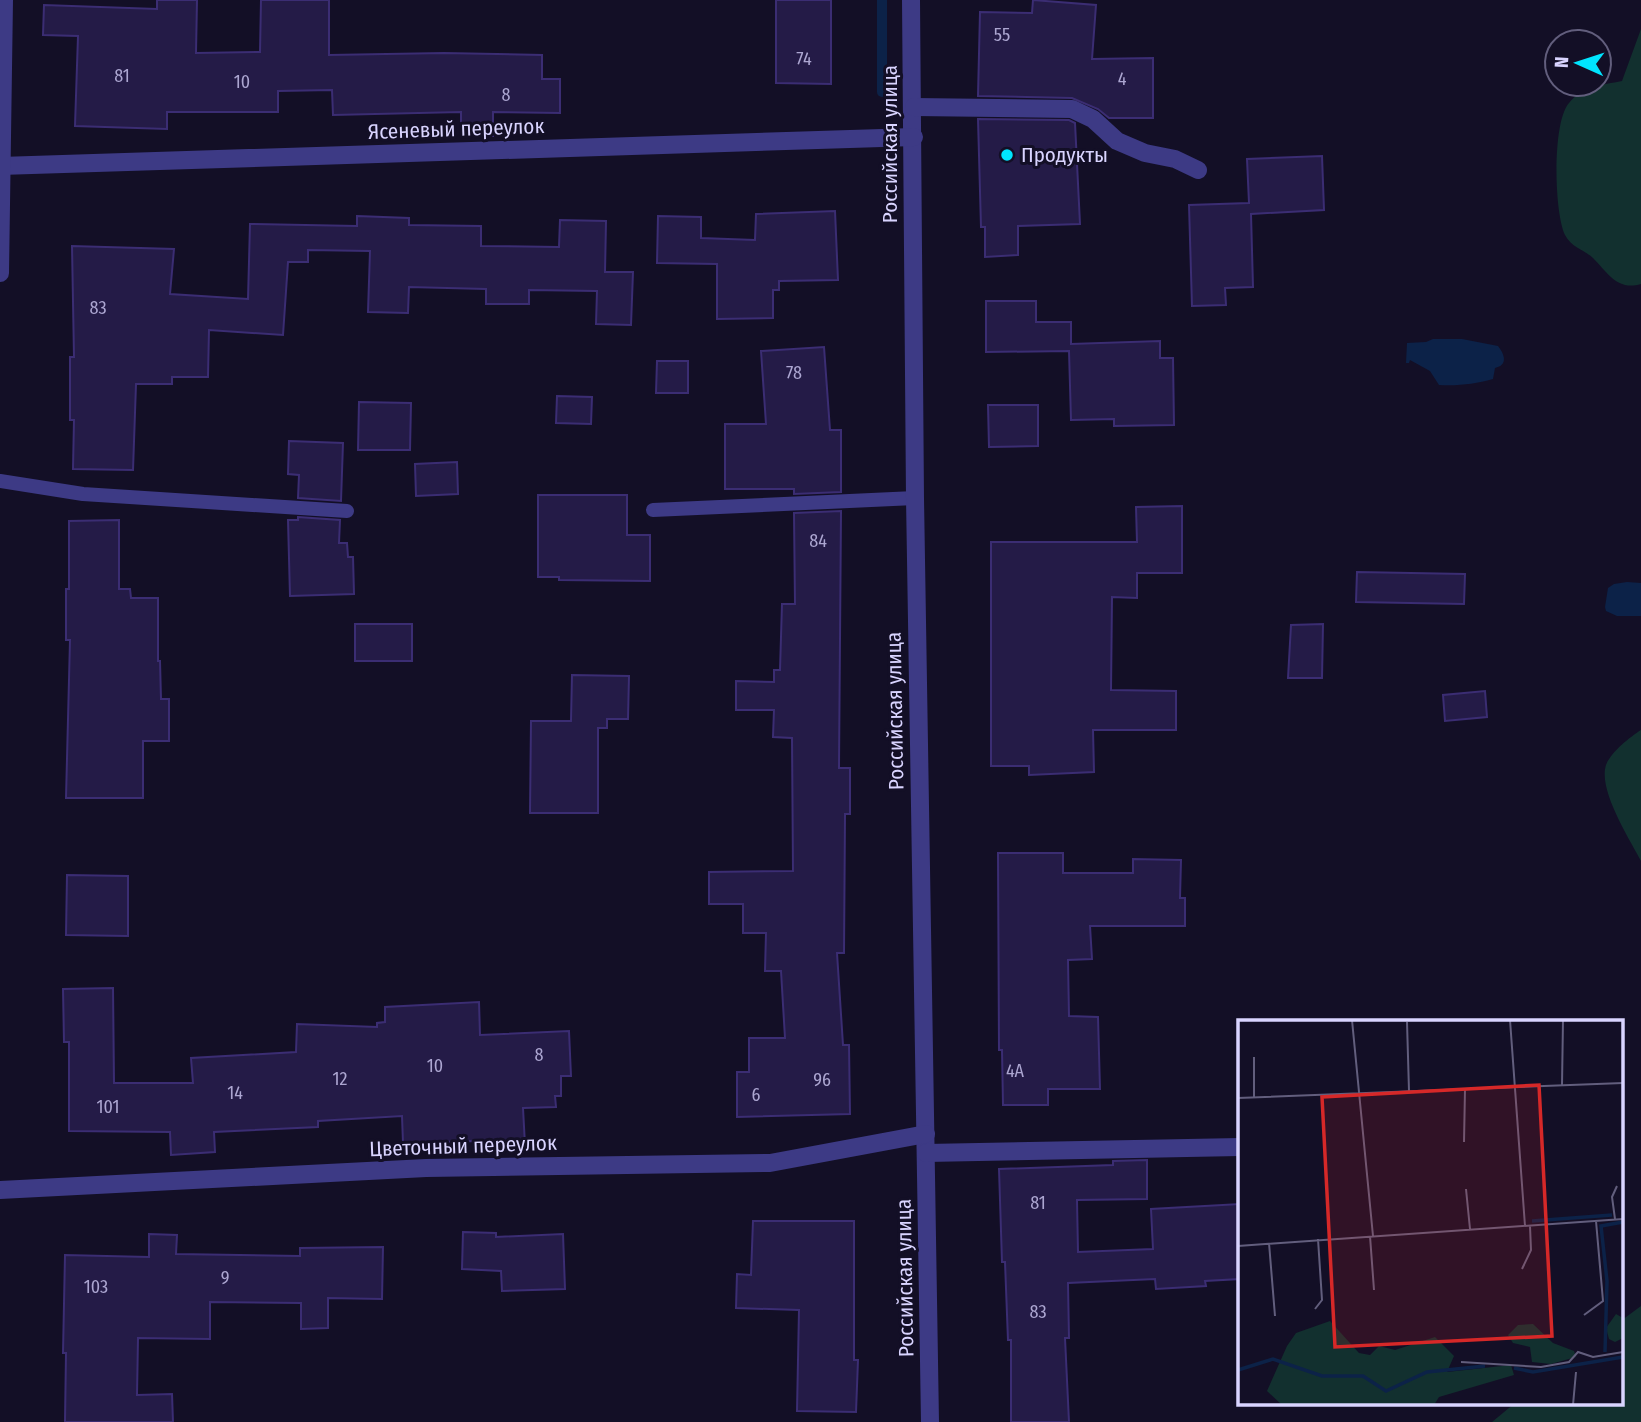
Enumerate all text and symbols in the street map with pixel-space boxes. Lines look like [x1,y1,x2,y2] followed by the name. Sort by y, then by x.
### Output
[994,24,1010,46] house number: 55
[1543,28,1613,98] north arrow
[796,48,812,70] house number: 74
[1550,56,1573,68] text: N
[114,65,130,87] house number: 81
[877,65,903,223] street label: Российская улица
[1118,68,1127,90] house number: 4
[234,71,250,93] house number: 10
[502,84,511,106] house number: 8
[367,113,545,145] street label: Ясеневый переулок
[1021,142,1108,168] place label: Продукты
[999,147,1015,163] marker: Продукты
[89,297,107,319] house number: 83
[786,362,802,384] house number: 78
[809,530,827,552] house number: 84
[881,632,909,790] street label: Российская улица
[1238,1020,1624,1404] inset map
[535,1044,544,1066] house number: 8
[427,1055,443,1077] house number: 10
[1006,1060,1025,1082] house number: 4А
[333,1068,348,1090] house number: 12
[813,1069,831,1091] house number: 96
[227,1082,243,1104] house number: 14
[752,1084,761,1106] house number: 6
[97,1096,119,1118] house number: 101
[369,1130,557,1162] street label: Цветочный переулок
[1030,1192,1046,1214] house number: 81
[891,1199,919,1357] street label: Российская улица
[221,1267,229,1289] house number: 9
[84,1276,108,1298] house number: 103
[1029,1301,1047,1323] house number: 83

